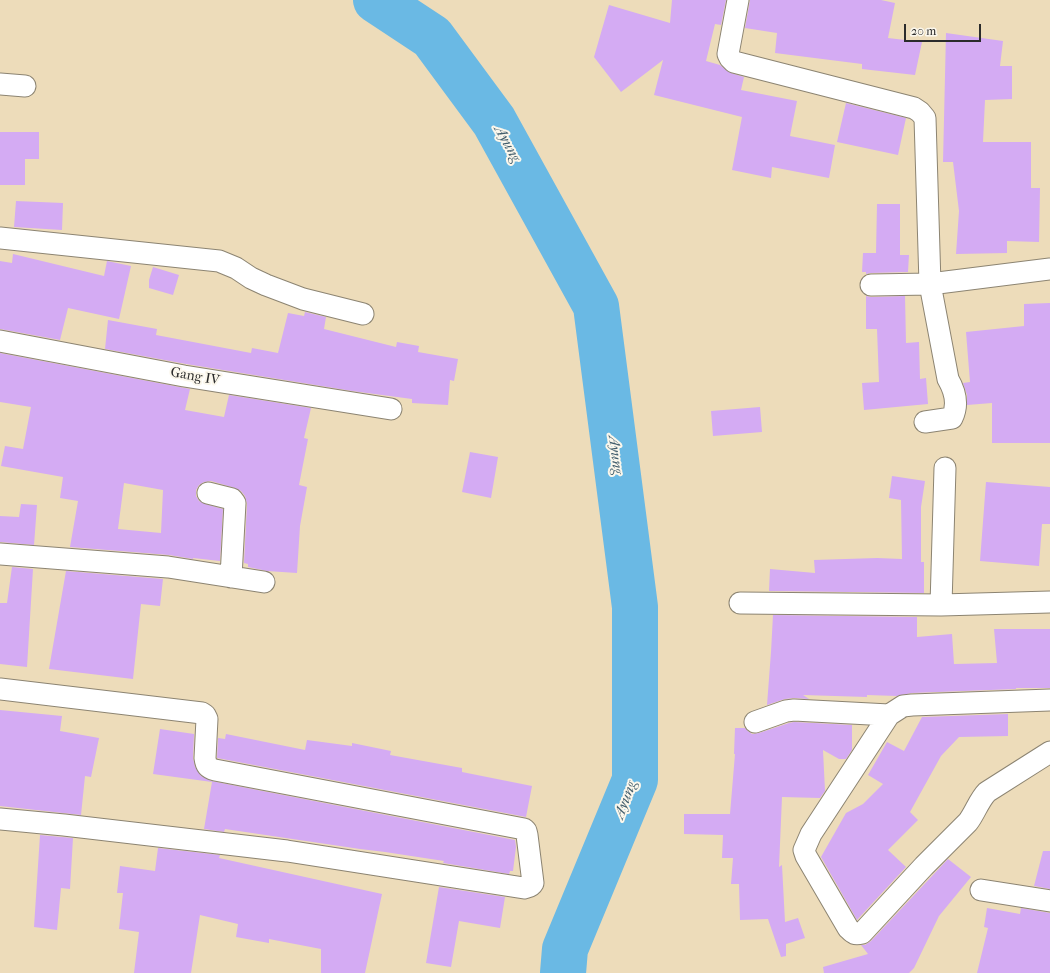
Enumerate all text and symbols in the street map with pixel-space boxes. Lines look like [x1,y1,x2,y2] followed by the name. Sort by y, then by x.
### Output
[906,16,983,42] scale bar
[911,24,936,38] text: 20 m
[490,123,524,165] water label: Ayung
[169,364,221,390] street label: Gang IV
[604,435,626,475] water label: Ayung
[611,779,641,821] water label: Ayung

